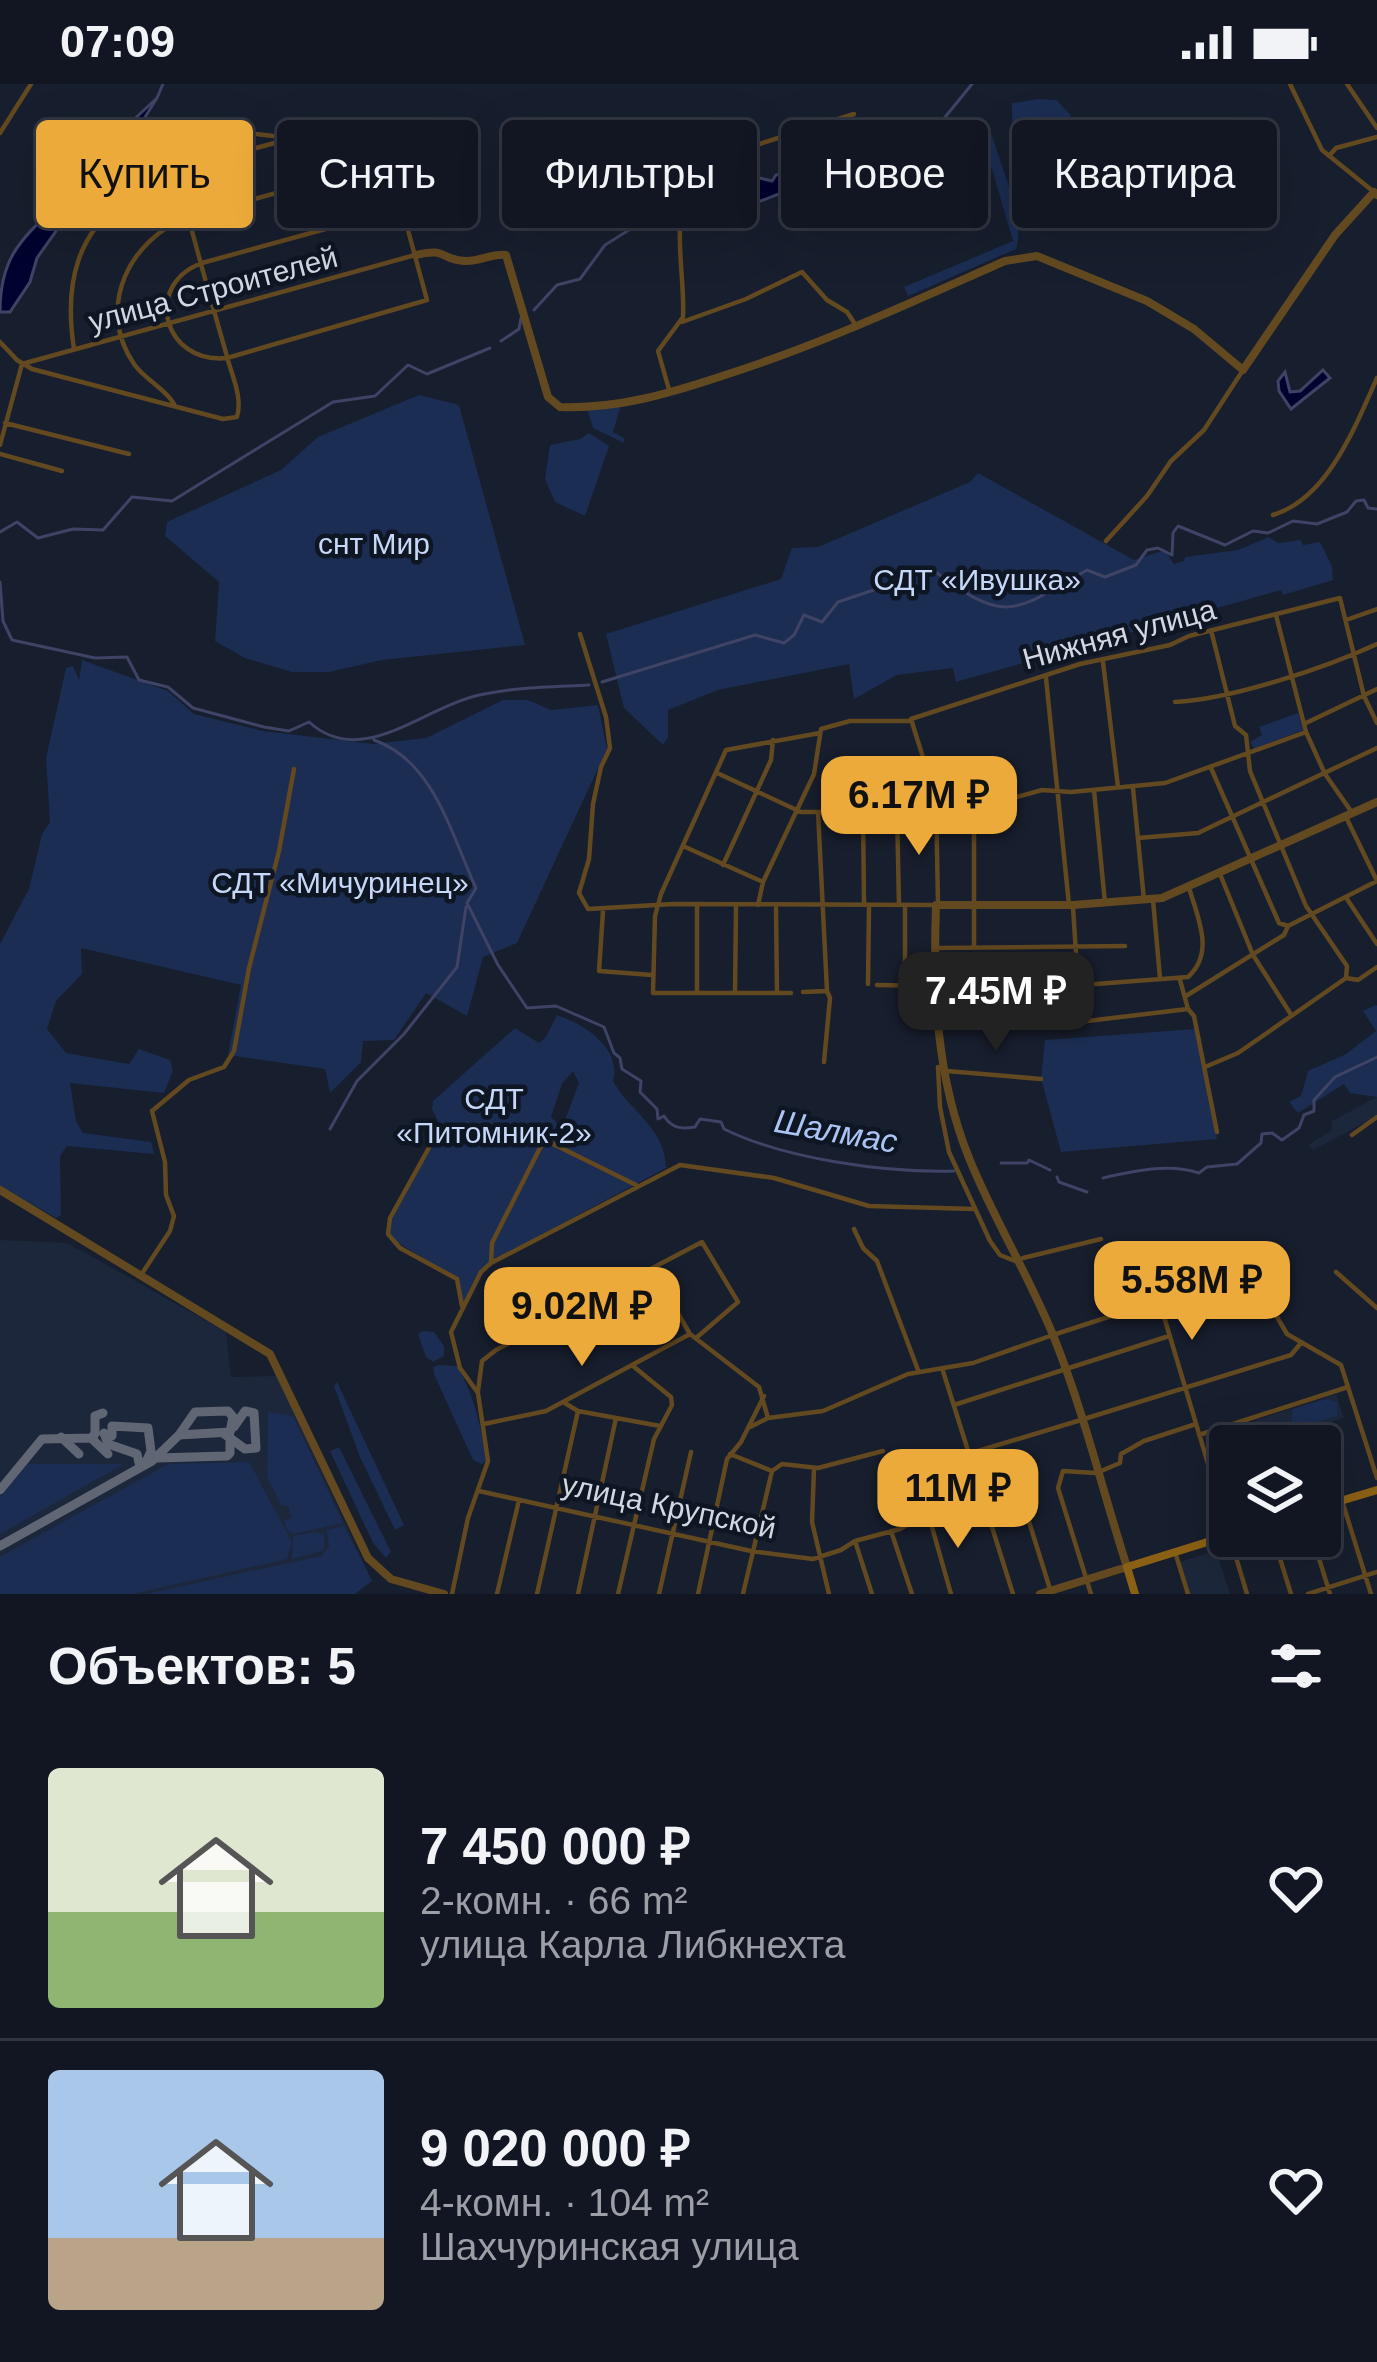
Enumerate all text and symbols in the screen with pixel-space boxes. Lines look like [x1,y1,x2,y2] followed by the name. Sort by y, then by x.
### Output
[60,16,175,67] text: 07:09
[36,120,253,228] chip: Купить
[277,120,478,228] chip: Снять
[502,120,757,228] chip: Фильтры
[781,120,988,228] chip: Новое
[1012,120,1277,228] chip: Квартира
[85,240,341,338] street label: улица Строителей
[318,527,430,560] park label: снт Мир
[873,563,1081,596] park label: СДТ «Ивушка»
[1019,592,1219,676] street label: Нижняя улица
[808,756,1030,858] pin: 6.17M ₽
[848,773,990,816] text: 6.17M ₽
[211,866,469,899] park label: СДТ «Мичуринец»
[885,952,1107,1054] pin: 7.45M ₽
[925,969,1067,1012] text: 7.45M ₽
[396,1082,592,1149] park label: СДТ «Питомник-2»
[772,1102,901,1160] water label: Шалмас
[1081,1241,1303,1343] pin: 5.58M ₽
[1121,1258,1263,1301] text: 5.58M ₽
[471,1267,693,1369] pin: 9.02M ₽
[511,1284,653,1327] text: 9.02M ₽
[1209,1425,1341,1557] map controls
[1209,1425,1341,1557] button: layers
[874,1449,1042,1551] pin: 11M ₽
[904,1466,1012,1509] text: 11M ₽
[559,1467,779,1545] street label: улица Крупской
[1263,1633,1329,1699] icon: filters
[48,1638,356,1695] text: Объектов: 5
[144,1816,288,1960] icon: home
[420,1818,691,1875] text: 7 450 000 ₽
[1263,1855,1329,1921] icon: heart
[420,1879,687,1922] text: 2-комн. · 66 m²
[420,1923,845,1966] text: улица Карла Либкнехта
[144,2118,288,2262] icon: home
[420,2120,691,2177] text: 9 020 000 ₽
[1263,2157,1329,2223] icon: heart
[420,2181,709,2224] text: 4-комн. · 104 m²
[420,2225,799,2268] text: Шахчуринская улица

